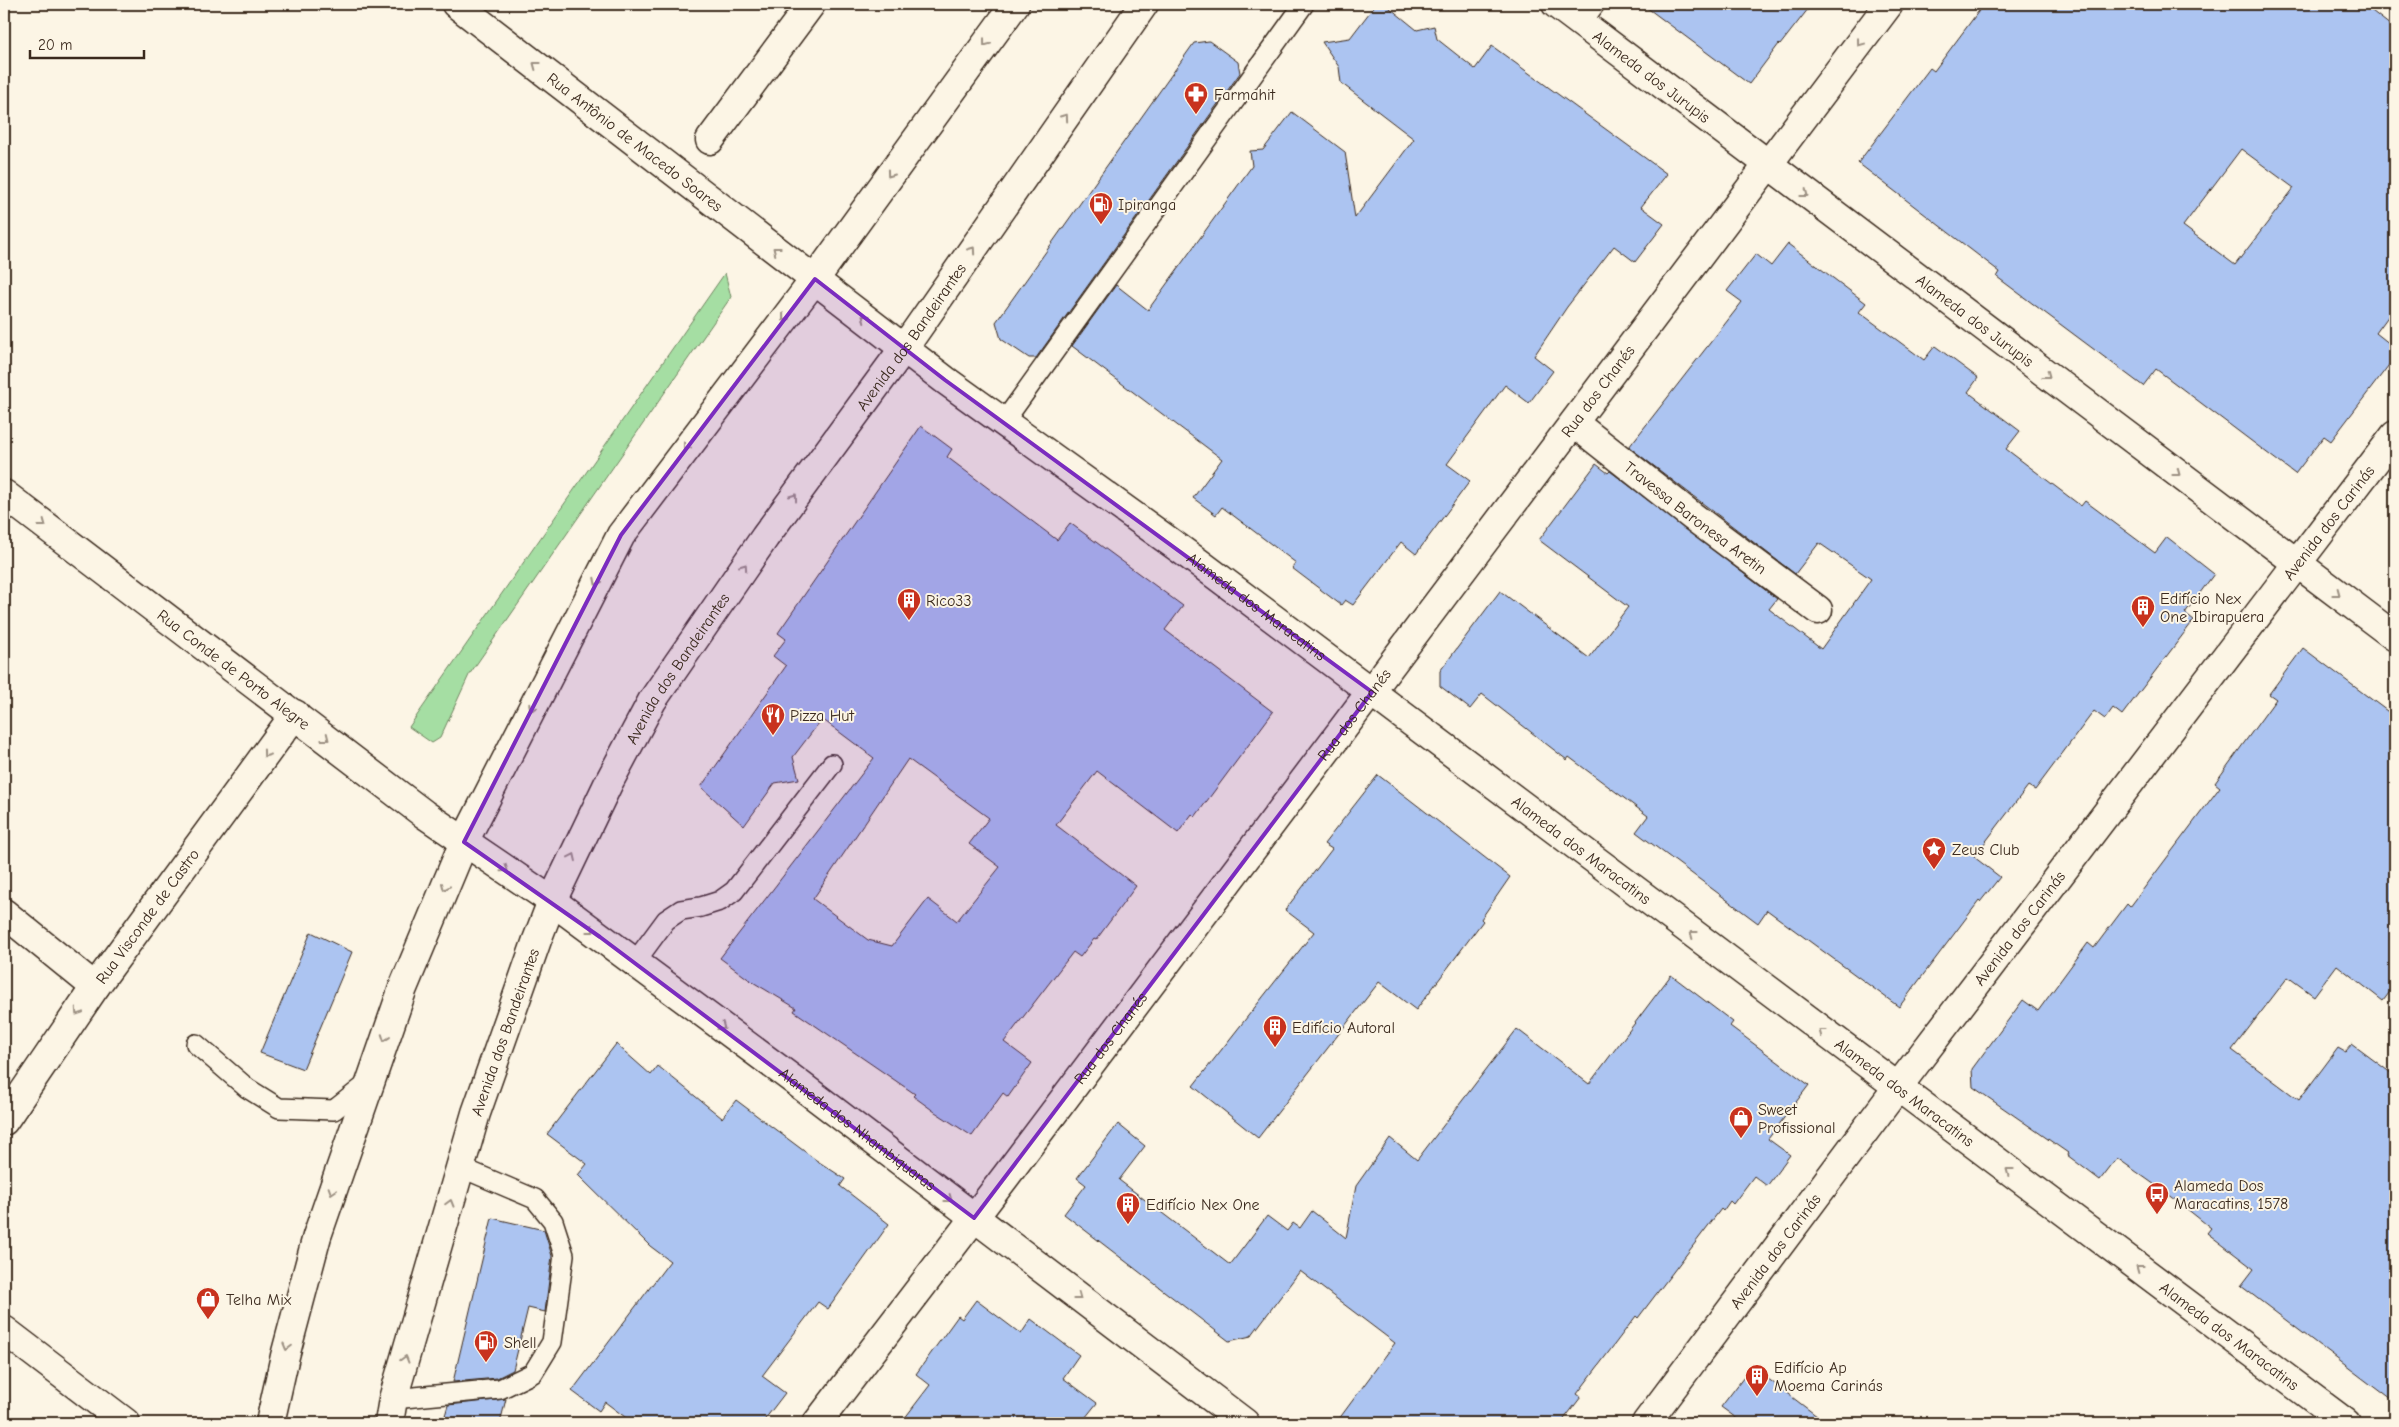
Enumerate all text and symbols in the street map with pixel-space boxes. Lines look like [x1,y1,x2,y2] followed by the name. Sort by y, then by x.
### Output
[1589,27,1714,127] street label: Alameda dos Jurupis
[30,28,144,60] scale bar
[38,36,72,54] text: 20 m
[983,37,992,47] one-way arrow
[1856,37,1865,46] one-way arrow
[533,62,542,71] one-way arrow
[543,69,726,216] street label: Rua Antônio de Macedo Soares
[1183,81,1209,115] pharmacy icon: Farmahit
[1214,86,1276,104] place label: Farmahit
[1059,113,1068,123] one-way arrow
[887,169,897,178] one-way arrow
[1799,188,1808,196] one-way arrow
[1088,191,1114,225] fuel station icon: Ipiranga
[1118,196,1176,214] place label: Ipiranga
[773,246,782,255] one-way arrow
[966,247,975,256] one-way arrow
[853,260,970,414] street label: Avenida dos Bandeirantes
[1912,271,2037,371] street label: Alameda dos Jurupis
[782,312,790,321] one-way arrow
[861,315,871,324] one-way arrow
[1558,342,1639,441] street label: Rua dos Chanés
[2041,370,2050,378] one-way arrow
[683,441,692,451] one-way arrow
[1620,458,1770,578] street label: Travessa Baronesa Aretin
[2280,462,2379,584] street label: Avenida dos Carinás
[2171,467,2181,476] one-way arrow
[788,494,797,503] one-way arrow
[37,518,47,527] one-way arrow
[1183,549,1329,665] street label: Alameda dos Maracatins
[738,563,747,573] one-way arrow
[593,577,603,586] one-way arrow
[896,587,922,621] building icon: Rico33
[2331,587,2341,596] one-way arrow
[623,590,734,747] street label: Avenida dos Bandeirantes
[2160,590,2264,626] place label: Edifício Nex One Ibirapuera
[926,592,972,610] place label: Rico33
[2130,594,2156,628] building icon: Edifício Nex One Ibirapuera
[154,606,313,734] street label: Rua Conde de Porto Alegre
[1314,665,1395,764] street label: Rua dos Chanés
[760,702,786,736] restaurant icon: Pizza Hut
[528,703,538,712] one-way arrow
[790,707,854,725] place label: Pizza Hut
[320,732,330,741] one-way arrow
[263,748,272,758] one-way arrow
[1508,793,1654,909] street label: Alameda dos Maracatins
[1921,836,1947,870] place icon: Zeus Club
[1952,841,2020,859] place label: Zeus Club
[92,846,203,988] street label: Rua Visconde de Castro
[567,853,577,862] one-way arrow
[499,863,508,872] one-way arrow
[1971,867,2069,989] street label: Avenida dos Carinás
[441,882,451,891] one-way arrow
[585,924,595,933] one-way arrow
[1689,931,1699,940] one-way arrow
[468,946,543,1119] street label: Avenida dos Bandeirantes
[1070,989,1152,1088] street label: Rua dos Chanés
[75,1006,84,1016] one-way arrow
[1262,1014,1288,1048] building icon: Edifício Autoral
[1292,1019,1395,1037] place label: Edifício Autoral
[716,1021,725,1029] one-way arrow
[1818,1029,1828,1038] one-way arrow
[381,1033,391,1041] one-way arrow
[1831,1035,1977,1151] street label: Alameda dos Maracatins
[775,1064,939,1195] street label: Alameda dos Nhambiquaras
[1758,1101,1836,1137] place label: Sweet Profissional
[1728,1105,1754,1139] shop icon: Sweet Profissional
[2006,1169,2015,1177] one-way arrow
[2174,1177,2288,1213] place label: Alameda Dos Maracatins, 1578
[2144,1181,2170,1215] bus stop icon: Alameda Dos Maracatins, 1578
[328,1187,338,1195] one-way arrow
[1727,1190,1825,1313] street label: Avenida dos Carinás
[1115,1191,1141,1225] building icon: Edifício Nex One
[943,1193,953,1202] one-way arrow
[1146,1196,1260,1214] place label: Edifício Nex One
[444,1199,455,1207] one-way arrow
[2136,1266,2145,1274] one-way arrow
[2156,1279,2302,1395] street label: Alameda dos Maracatins
[195,1286,221,1320] shop icon: Telha Mix
[226,1291,292,1309] place label: Telha Mix
[1072,1292,1081,1300] one-way arrow
[473,1329,499,1363] fuel station icon: Shell
[504,1334,536,1352] place label: Shell
[282,1343,293,1352] one-way arrow
[399,1355,409,1364] one-way arrow
[1774,1359,1883,1395] place label: Edifício Ap Moema Carinás
[1744,1363,1770,1397] building icon: Edifício Ap Moema Carinás

